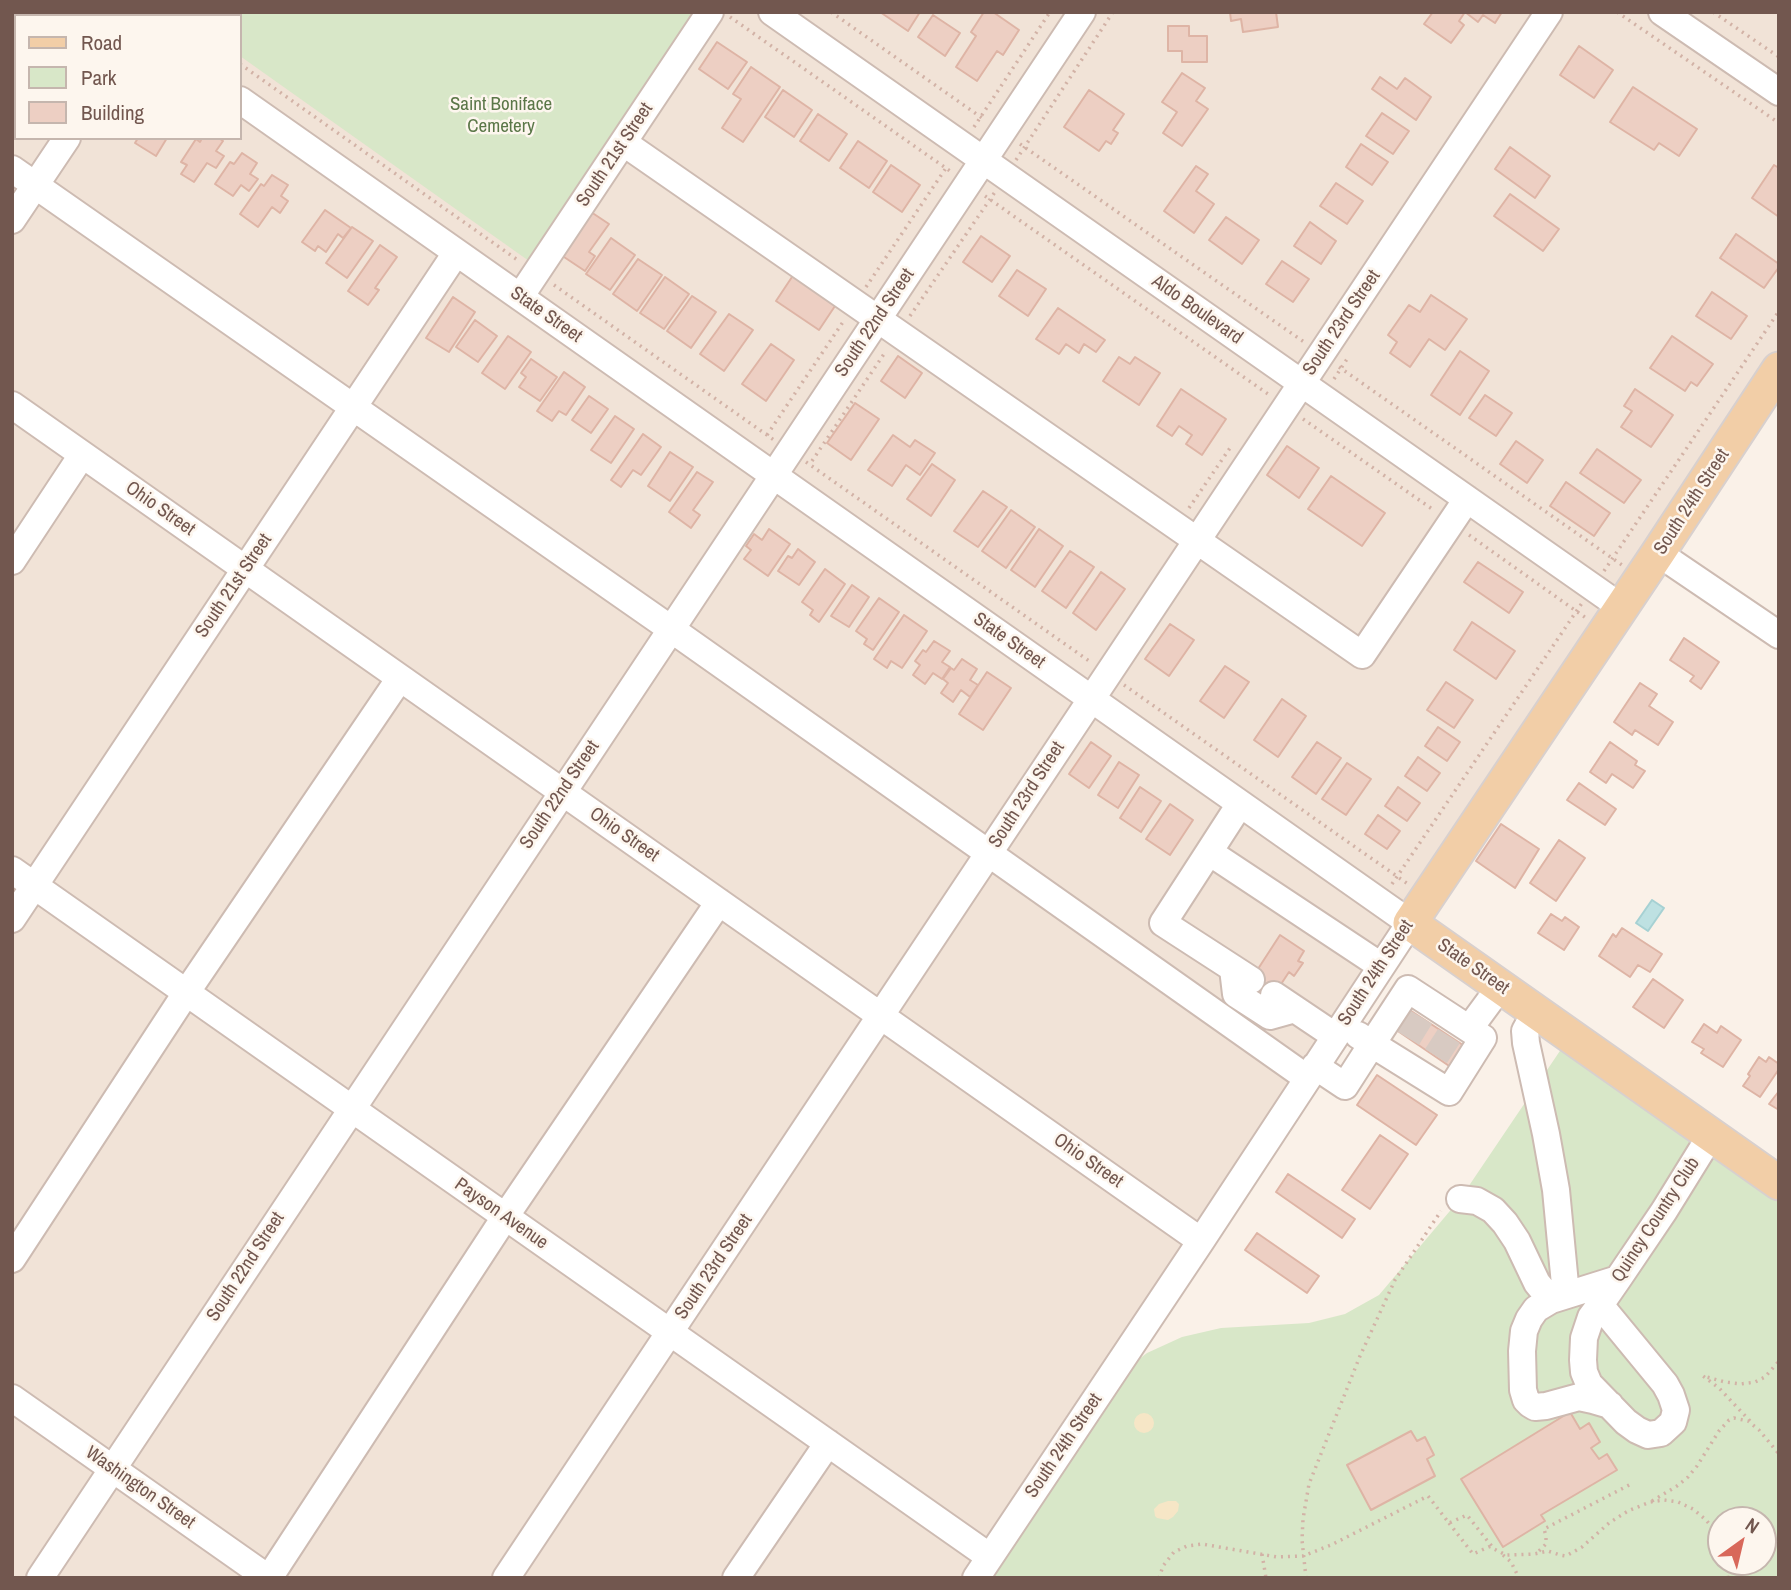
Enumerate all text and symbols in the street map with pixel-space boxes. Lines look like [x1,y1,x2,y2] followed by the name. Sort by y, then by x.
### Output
[14,14,242,140] legend
[81,28,122,57] text: Road
[81,63,116,92] text: Park
[450,94,552,138] park label: Saint Boniface Cemetery
[81,98,144,127] text: Building
[572,99,658,211] street label: South 21st Street
[830,265,920,381] street label: South 22nd Street
[1298,266,1386,380] street label: South 23rd Street
[1147,270,1247,350] street label: Aldo Boulevard
[506,282,586,348] street label: State Street
[1649,445,1735,559] street label: South 24th Street
[121,477,199,541] street label: Ohio Street
[191,530,277,642] street label: South 21st Street
[969,608,1049,674] street label: State Street
[515,737,605,853] street label: South 22nd Street
[984,738,1070,852] street label: South 23rd Street
[585,803,663,867] street label: Ohio Street
[1333,916,1419,1030] street label: South 24th Street
[1433,934,1513,1000] street label: State Street
[1049,1129,1127,1193] street label: Ohio Street
[1607,1153,1705,1287] street label: Quincy Country Club
[450,1173,552,1255] street label: Payson Avenue
[202,1208,290,1326] street label: South 22nd Street
[670,1210,758,1324] street label: South 23rd Street
[1021,1389,1107,1503] street label: South 24th Street
[81,1442,199,1534] street label: Washington Street
[1707,1506,1777,1576] north arrow
[1741,1511,1765,1539] text: N

